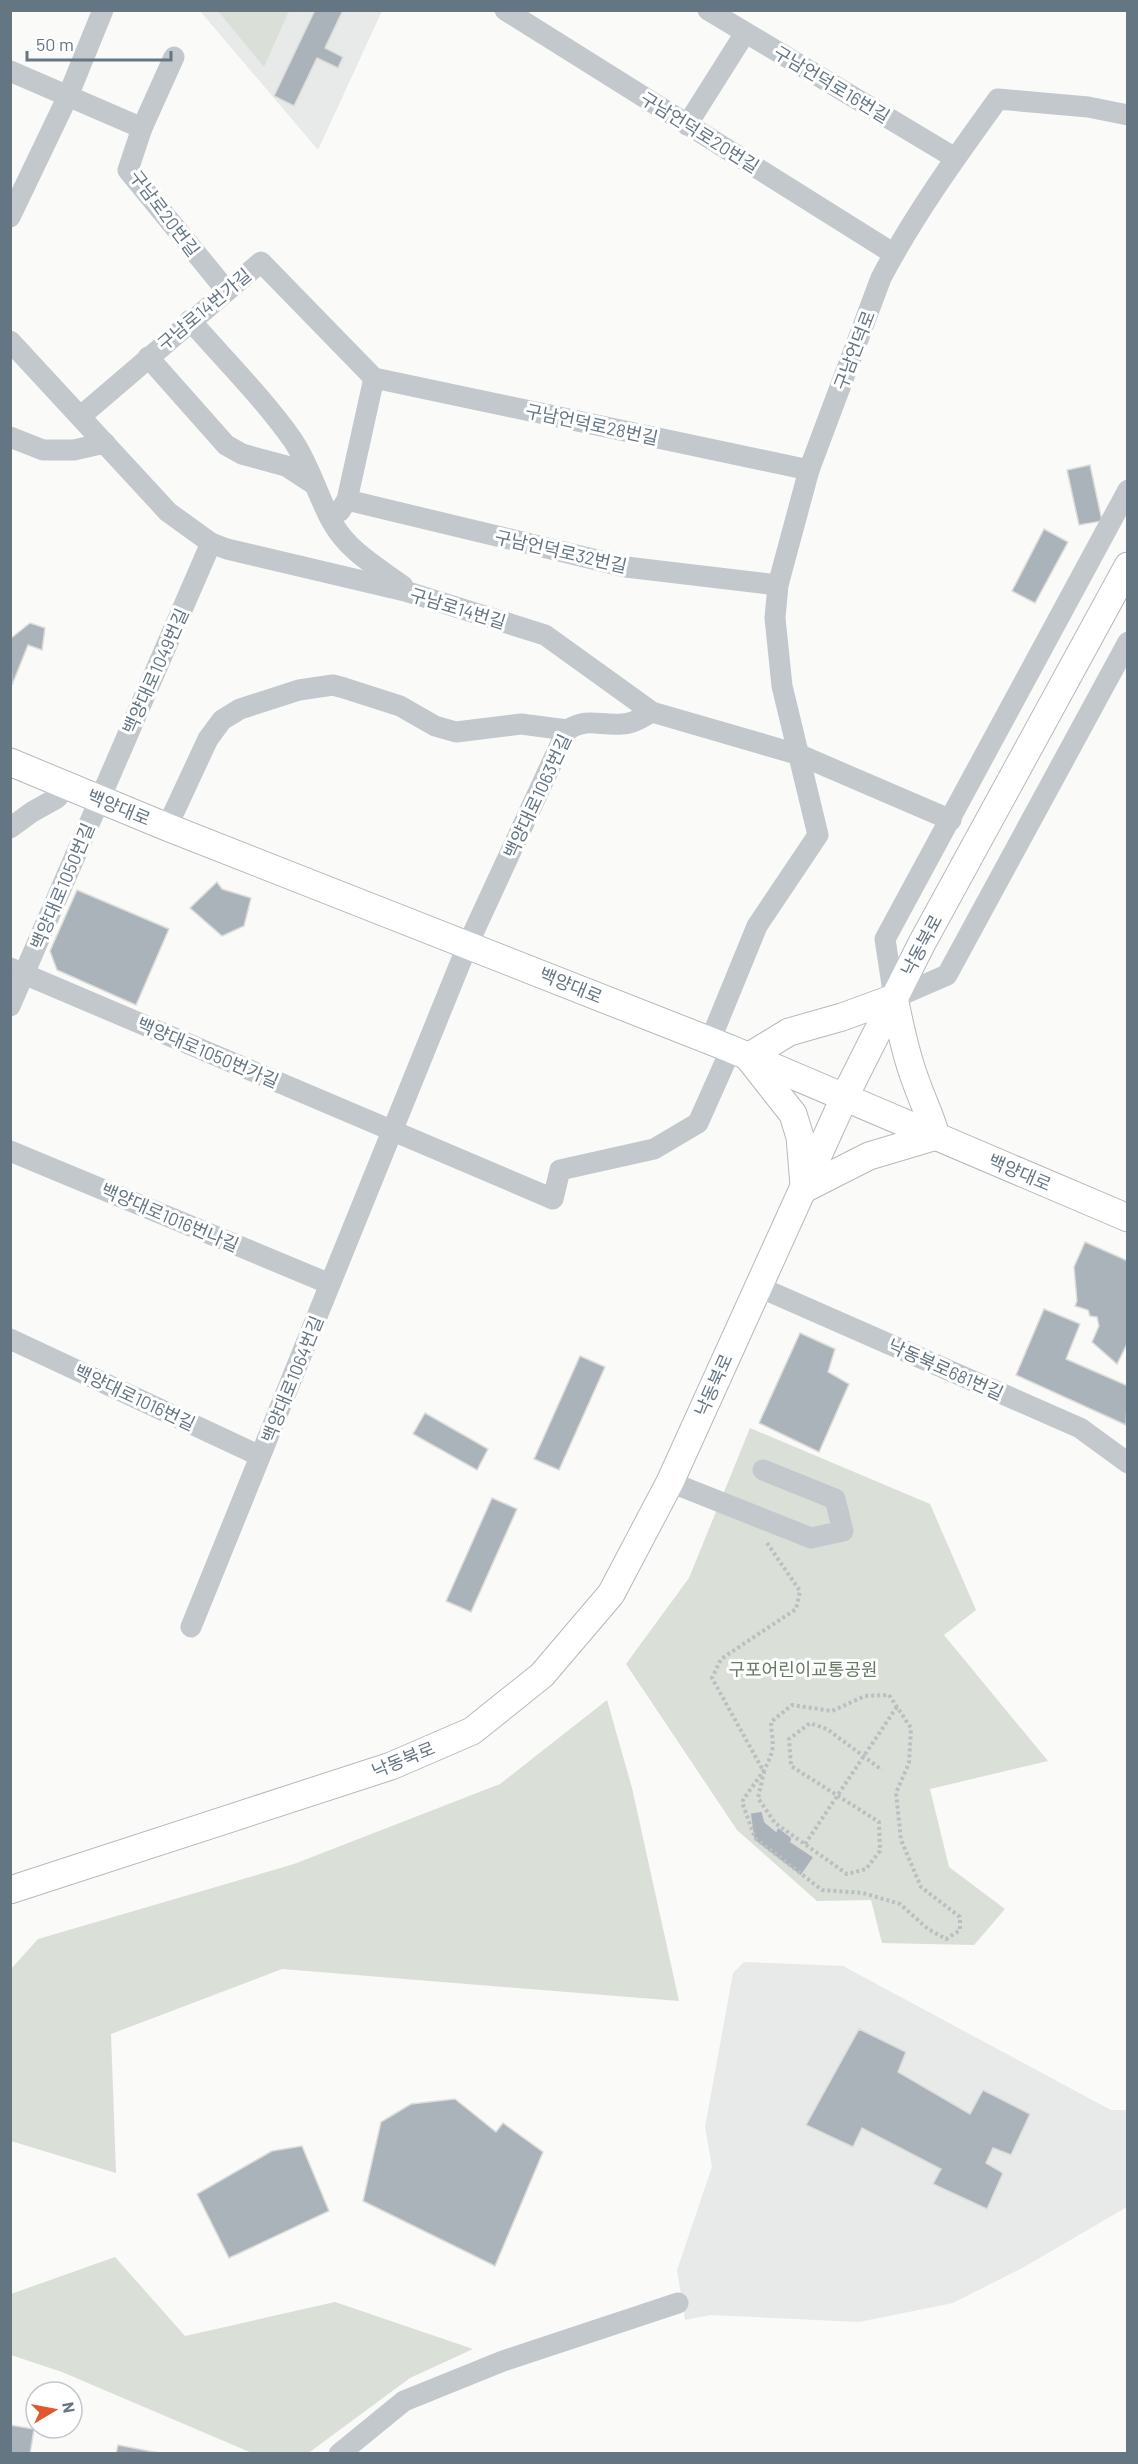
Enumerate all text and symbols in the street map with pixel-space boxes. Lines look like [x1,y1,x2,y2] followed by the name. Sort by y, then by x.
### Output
[27,24,171,62] scale bar
[36,33,74,55] text: 50 m
[770,41,894,127] street label: 구남언덕로16번길
[637,87,763,177] street label: 구남언덕로20번길
[125,165,205,261] street label: 구남로20번길
[153,263,255,355] street label: 구남로14번가길
[829,307,879,393] street label: 구남언덕로
[524,399,660,449] street label: 구남언덕로28번길
[493,525,629,577] street label: 구남언덕로32번길
[407,583,509,633] street label: 구남로14번길
[117,605,193,737] street label: 백양대로1049번길
[499,730,575,862] street label: 백양대로1063번길
[84,784,154,830] street label: 백양대로
[25,819,99,953] street label: 백양대로1050번길
[896,911,946,979] street label: 낙동북로
[536,962,606,1008] street label: 백양대로
[134,1012,282,1092] street label: 백양대로1050번가길
[985,1149,1055,1195] street label: 백양대로
[98,1178,242,1256] street label: 백양대로1016번나길
[257,1312,327,1446] street label: 백양대로1064번길
[885,1334,1007,1404] street label: 낙동북로681번길
[689,1350,737,1420] street label: 낙동북로
[71,1359,199,1435] street label: 백양대로1016번길
[728,1658,878,1680] park label: 구포어린이교통공원
[368,1736,438,1782] street label: 낙동북로
[24,2380,84,2440] north arrow
[59,2400,80,2414] text: N

